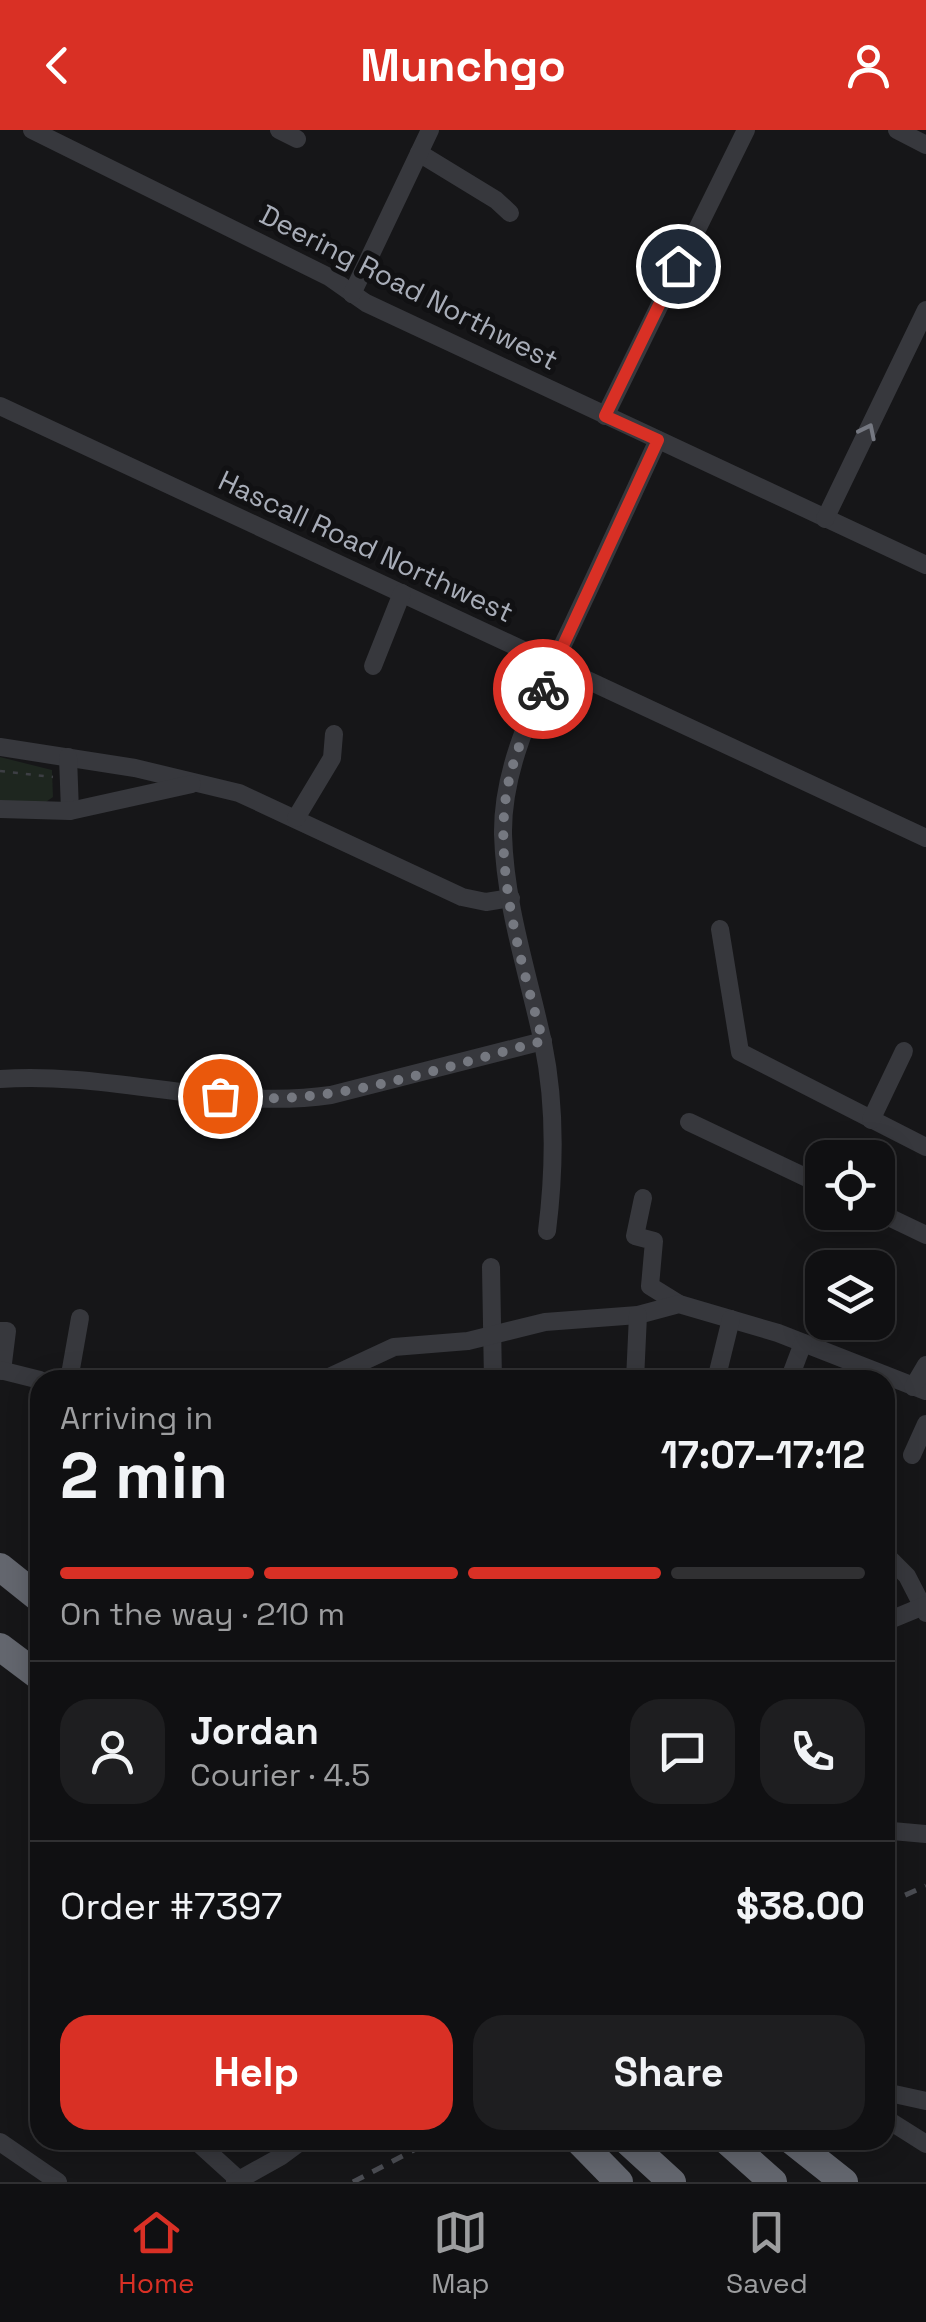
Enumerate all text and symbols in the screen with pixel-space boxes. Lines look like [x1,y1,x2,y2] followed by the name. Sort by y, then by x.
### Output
[360,37,566,94] text: Munchgo
[30,38,85,93] icon: back
[841,38,896,93] icon: person
[254,196,564,378] street label: Deering Road Northwest
[636,224,721,309] pin
[651,239,706,294] icon: home
[855,423,875,441] one-way arrow
[213,462,519,630] street label: Hascall Road Northwest
[493,639,593,739] courier
[516,662,571,717] icon: bike
[178,1054,263,1139] pin
[193,1069,248,1124] icon: bag
[805,1140,895,1340] map controls
[805,1140,895,1230] button: locate
[805,1250,895,1340] button: layers
[60,1398,213,1438] text: Arriving in
[661,1431,865,1479] text: 17:07–17:12
[60,1434,228,1517] text: 2 min
[60,1594,345,1634] text: On the way · 210 m
[60,1699,165,1804] button: person
[630,1699,735,1804] button: chat
[760,1699,865,1804] button: phone
[190,1707,319,1755] text: Jordan
[190,1755,371,1795] text: Courier · 4.5
[60,1882,282,1930] text: Order #7397
[736,1882,865,1930] text: $38.00
[60,2015,453,2130] button: Help
[473,2015,865,2130] button: Share
[118,2205,195,2301] tab: Home
[431,2205,490,2301] tab: Map
[726,2205,808,2301] tab: Saved

